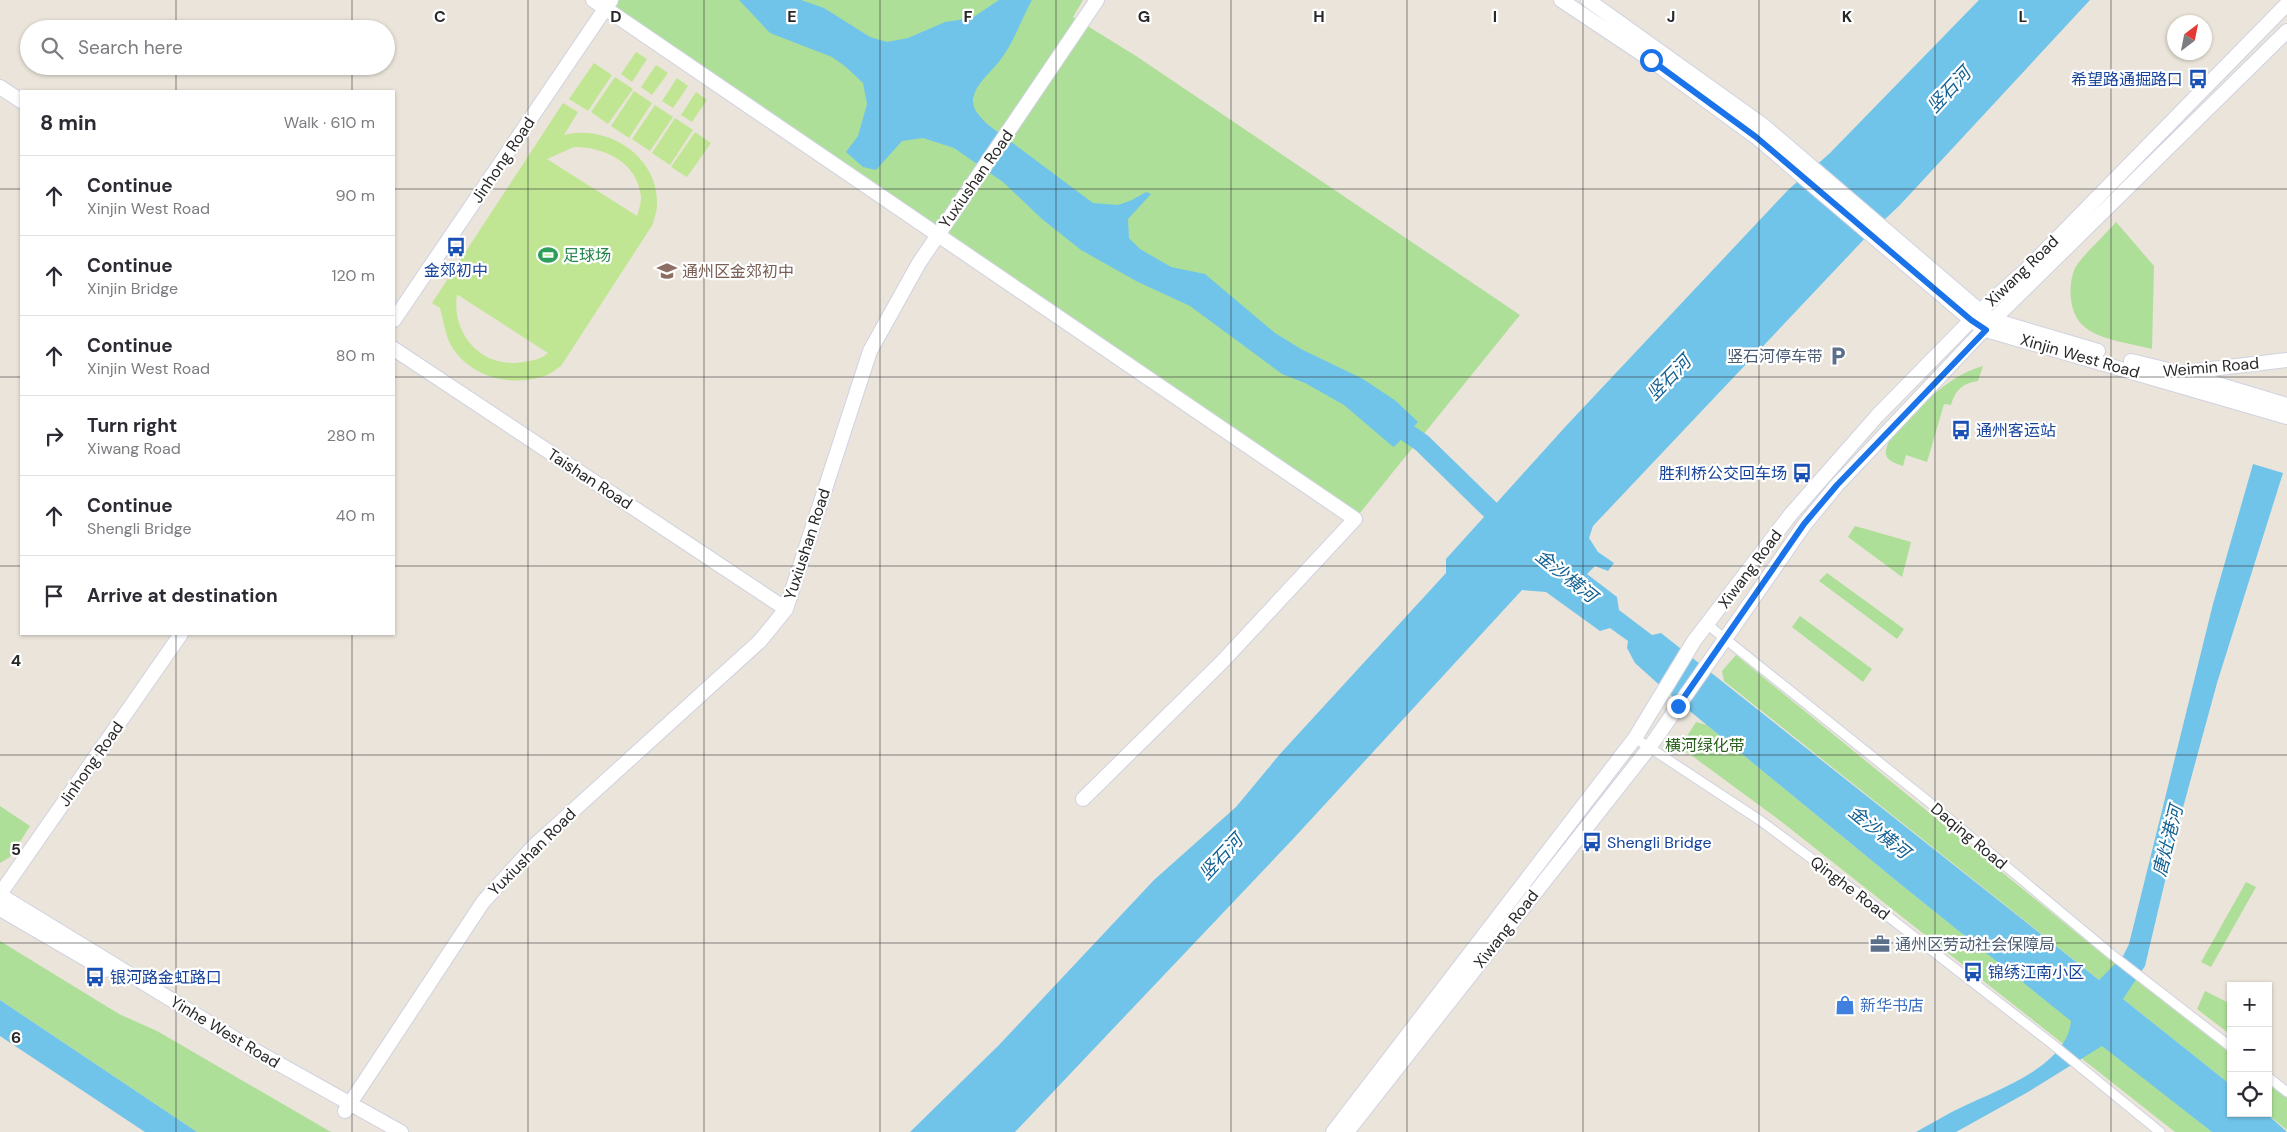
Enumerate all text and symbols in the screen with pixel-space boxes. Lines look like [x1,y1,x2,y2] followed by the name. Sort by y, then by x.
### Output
[434,6,446,27] text: C
[610,6,622,27] text: D
[787,6,797,27] text: E
[964,6,973,27] text: F
[1138,6,1150,27] text: G
[1313,6,1325,27] text: H
[1493,6,1497,27] text: I
[1667,6,1675,27] text: J
[1842,6,1853,27] text: K
[2019,6,2028,27] text: L
[2167,15,2212,60] north arrow
[20,20,395,75] search box
[38,34,66,62] icon: search
[78,35,183,60] text: Search here
[1640,49,1663,72] route start
[1922,60,1978,118] water label: 竖石河
[2187,68,2209,90] bus stop icon: 希望路通掘路口
[2071,69,2183,90] place label: 希望路通掘路口
[40,109,97,137] text: 8 min
[284,112,375,133] text: Walk · 610 m
[467,113,539,207] street label: Jinhong Road
[934,126,1018,232] street label: Yuxiushan Road
[87,173,173,198] text: Continue
[40,182,68,210] icon: ahead
[335,185,375,206] text: 90 m
[87,198,210,219] text: Xinjin West Road
[1981,231,2063,311] street label: Xiwang Road
[445,236,467,258] bus stop icon: 金郊初中
[537,244,559,266] sports icon: 足球场
[563,245,611,266] place label: 足球场
[87,253,173,278] text: Continue
[424,260,488,281] place label: 金郊初中
[656,260,678,282] school or university icon: 通州区金郊初中
[682,261,794,282] place label: 通州区金郊初中
[40,262,68,290] icon: ahead
[331,265,375,286] text: 120 m
[87,278,178,299] text: Xinjin Bridge
[2018,329,2142,383] street label: Xinjin West Road
[87,333,173,358] text: Continue
[40,342,68,370] icon: ahead
[336,345,375,366] text: 80 m
[1827,345,1849,367] parking icon: 竖石河停车带
[1727,346,1823,367] place label: 竖石河停车带
[1642,348,1698,406] water label: 竖石河
[2162,352,2260,382] street label: Weimin Road
[87,358,210,379] text: Xinjin West Road
[87,413,177,438] text: Turn right
[1950,419,1972,441] bus stop icon: 通州客运站
[1976,420,2056,441] place label: 通州客运站
[40,422,68,450] icon: right
[327,425,375,446] text: 280 m
[87,438,181,459] text: Xiwang Road
[544,444,636,514] street label: Taishan Road
[1791,462,1813,484] bus stop icon: 胜利桥公交回车场
[1659,463,1787,484] place label: 胜利桥公交回车场
[779,486,835,602] street label: Yuxiushan Road
[87,493,173,518] text: Continue
[40,502,68,530] icon: ahead
[336,505,375,526] text: 40 m
[87,518,191,539] text: Shengli Bridge
[1713,525,1787,613] street label: Xiwang Road
[1530,544,1604,610] water label: 金沙横河
[40,582,68,610] icon: arrive
[87,583,278,608] text: Arrive at destination
[11,650,21,671] text: 4
[1667,695,1690,718] route end
[54,717,128,811] street label: Jinhong Road
[1665,735,1745,756] park label: 横河绿化带
[1927,798,2011,874] street label: Daqing Road
[1843,800,1917,866] water label: 金沙横河
[2148,800,2189,879] water label: 唐灶港河
[484,804,580,900] street label: Yuxiushan Road
[1194,827,1250,885] water label: 竖石河
[1581,831,1603,853] bus stop icon: Shengli Bridge
[1607,832,1711,853] place label: Shengli Bridge
[11,839,21,860] text: 5
[1806,851,1894,925] street label: Qinghe Road
[1469,886,1543,972] street label: Xiwang Road
[1869,933,1891,955] office icon: 通州区劳动社会保障局
[1895,934,2055,955] place label: 通州区劳动社会保障局
[1962,961,1984,983] bus stop icon: 锦绣江南小区
[1988,962,2084,983] place label: 锦绣江南小区
[84,966,106,988] bus stop icon: 银河路金虹路口
[110,967,222,988] place label: 银河路金虹路口
[2227,982,2272,1117] map controls
[2227,982,2272,1027] button: +
[166,991,284,1073] street label: Yinhe West Road
[1834,994,1856,1016] shop icon: 新华书店
[1860,995,1924,1016] place label: 新华书店
[11,1027,21,1048] text: 6
[2227,1027,2272,1072] button: −
[2227,1072,2272,1117] button: locate

